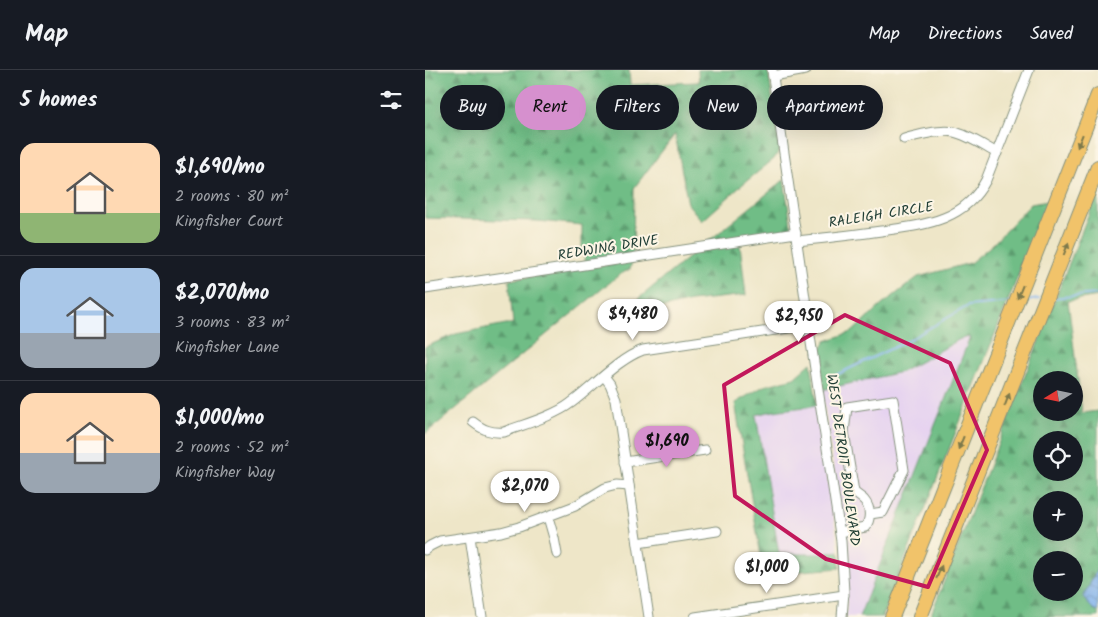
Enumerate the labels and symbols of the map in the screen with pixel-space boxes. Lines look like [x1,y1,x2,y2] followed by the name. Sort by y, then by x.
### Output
[1076,134,1084,149] one-way arrow
[827,196,936,234] street label: RALEIGH CIRCLE
[556,229,661,267] street label: REDWING DRIVE
[1063,241,1070,256] one-way arrow
[1016,285,1024,299] one-way arrow
[592,298,674,341] pin: $4,480
[758,300,840,343] pin: $2,950
[1033,371,1083,421] north arrow
[820,373,866,547] street label: WEST DETROIT BOULEVARD
[1003,392,1011,407] one-way arrow
[626,426,708,468] pin: $1,690
[956,436,964,450] one-way arrow
[484,470,566,513] pin: $2,070
[726,552,808,594] pin: $1,000
[935,565,943,579] one-way arrow

